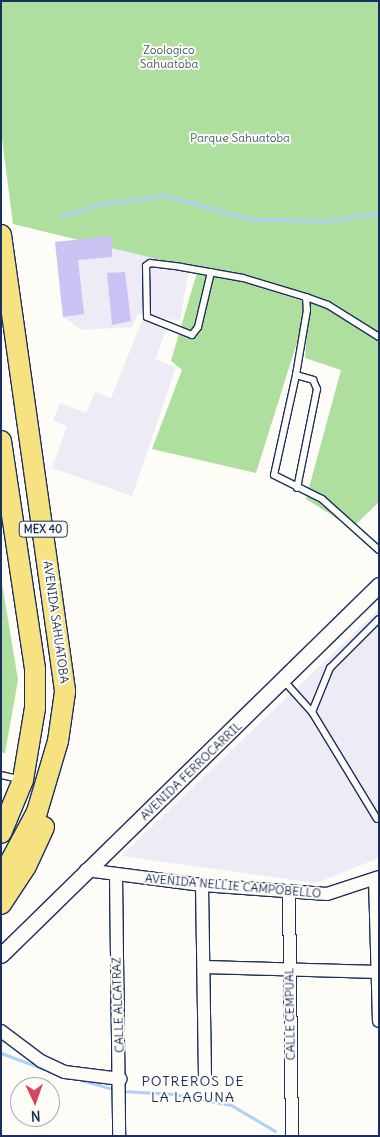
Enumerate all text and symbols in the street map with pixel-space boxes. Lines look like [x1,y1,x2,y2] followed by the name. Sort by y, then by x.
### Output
[140,43,198,71] park label: Zoologico Sahuatoba
[190,131,290,145] park label: Parque Sahuatoba
[18,520,68,538] road number: MEX 40
[40,560,72,684] street label: AVENIDA SAHUATOBA
[137,719,245,823] street label: AVENIDA FERROCARRIL
[144,871,322,901] street label: AVENIDA NELLIE CAMPOBELLO
[109,957,127,1053] street label: CALLE ALCATRAZ
[282,967,298,1061] street label: CALLE CEMPUAL
[140,1073,246,1106] district label: POTREROS DE LA LAGUNA
[10,1077,60,1127] north arrow
[30,1107,41,1125] text: N

